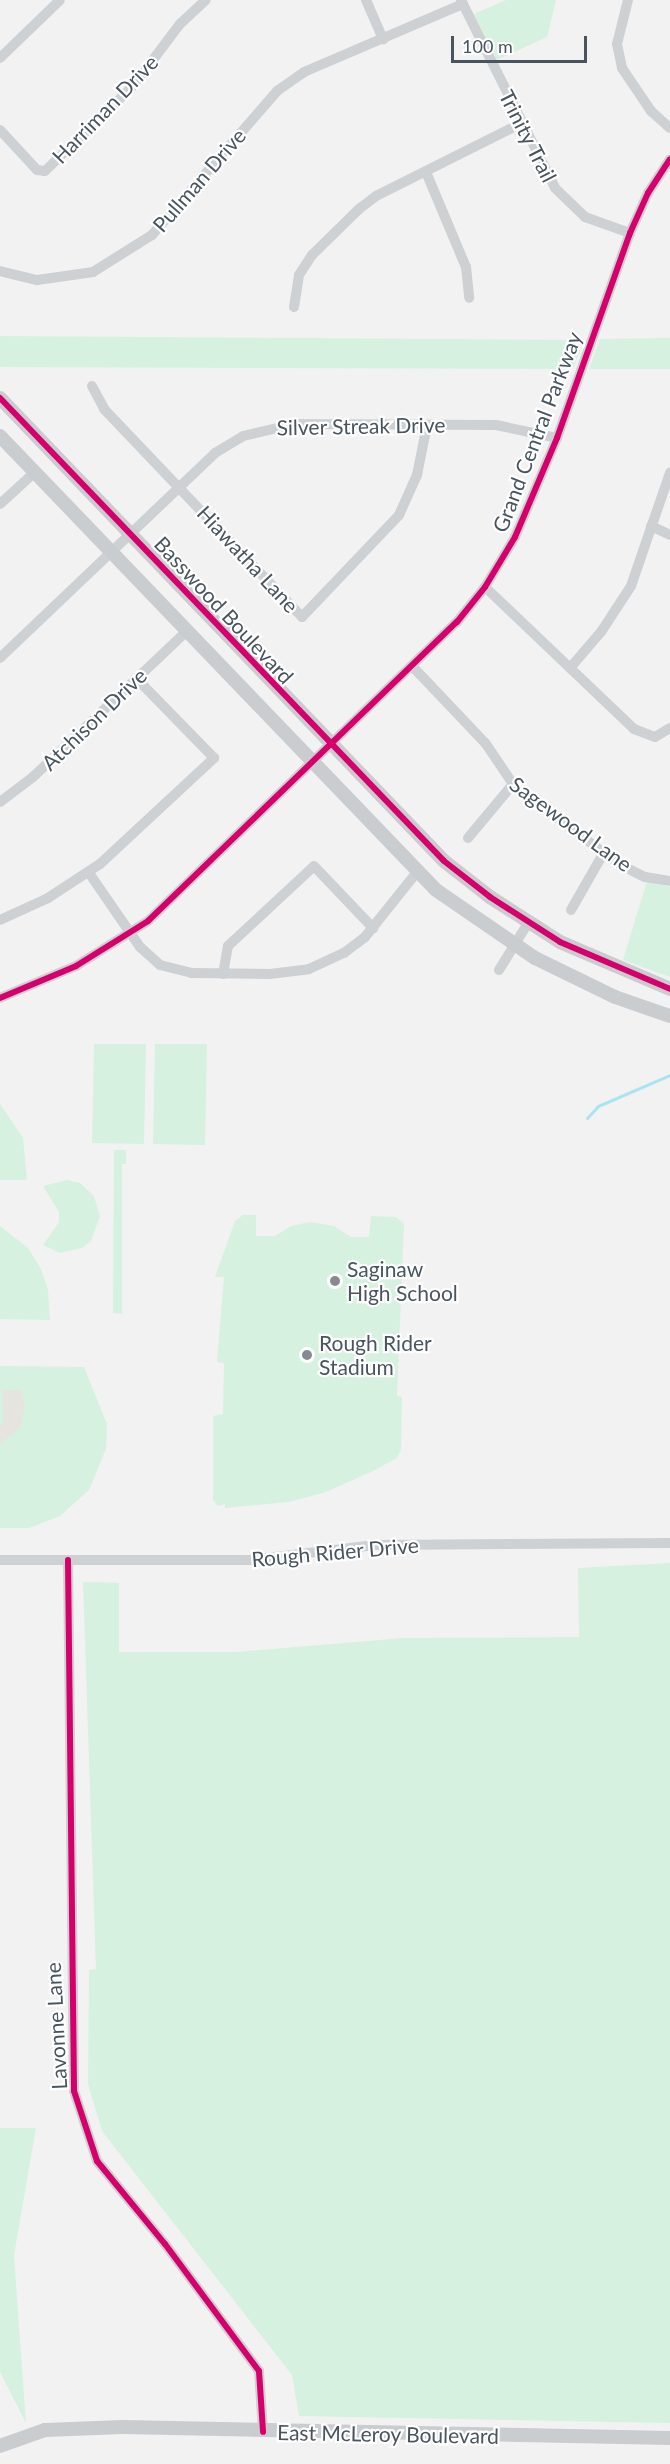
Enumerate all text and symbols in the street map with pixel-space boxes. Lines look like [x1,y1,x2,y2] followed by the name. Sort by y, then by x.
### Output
[454,24,590,62] scale bar
[462,35,513,57] text: 100 m
[47,49,163,169] street label: Harriman Drive
[494,85,562,187] street label: Trinity Trail
[147,123,251,237] street label: Pullman Drive
[487,328,587,536] street label: Grand Central Parkway
[276,412,446,440] street label: Silver Streak Drive
[192,500,304,618] street label: Hiawatha Lane
[149,531,299,689] street label: Basswood Boulevard
[36,663,152,775] street label: Atchison Drive
[505,771,637,877] street label: Sagewood Lane
[347,1256,458,1306] place label: Saginaw High School
[328,1274,342,1288] marker: Saginaw High School
[319,1330,432,1380] place label: Rough Rider Stadium
[300,1348,314,1362] marker: Rough Rider Stadium
[250,1532,420,1572] street label: Rough Rider Drive
[40,1962,72,2090] street label: Lavonne Lane
[277,2419,499,2449] street label: East McLeroy Boulevard

